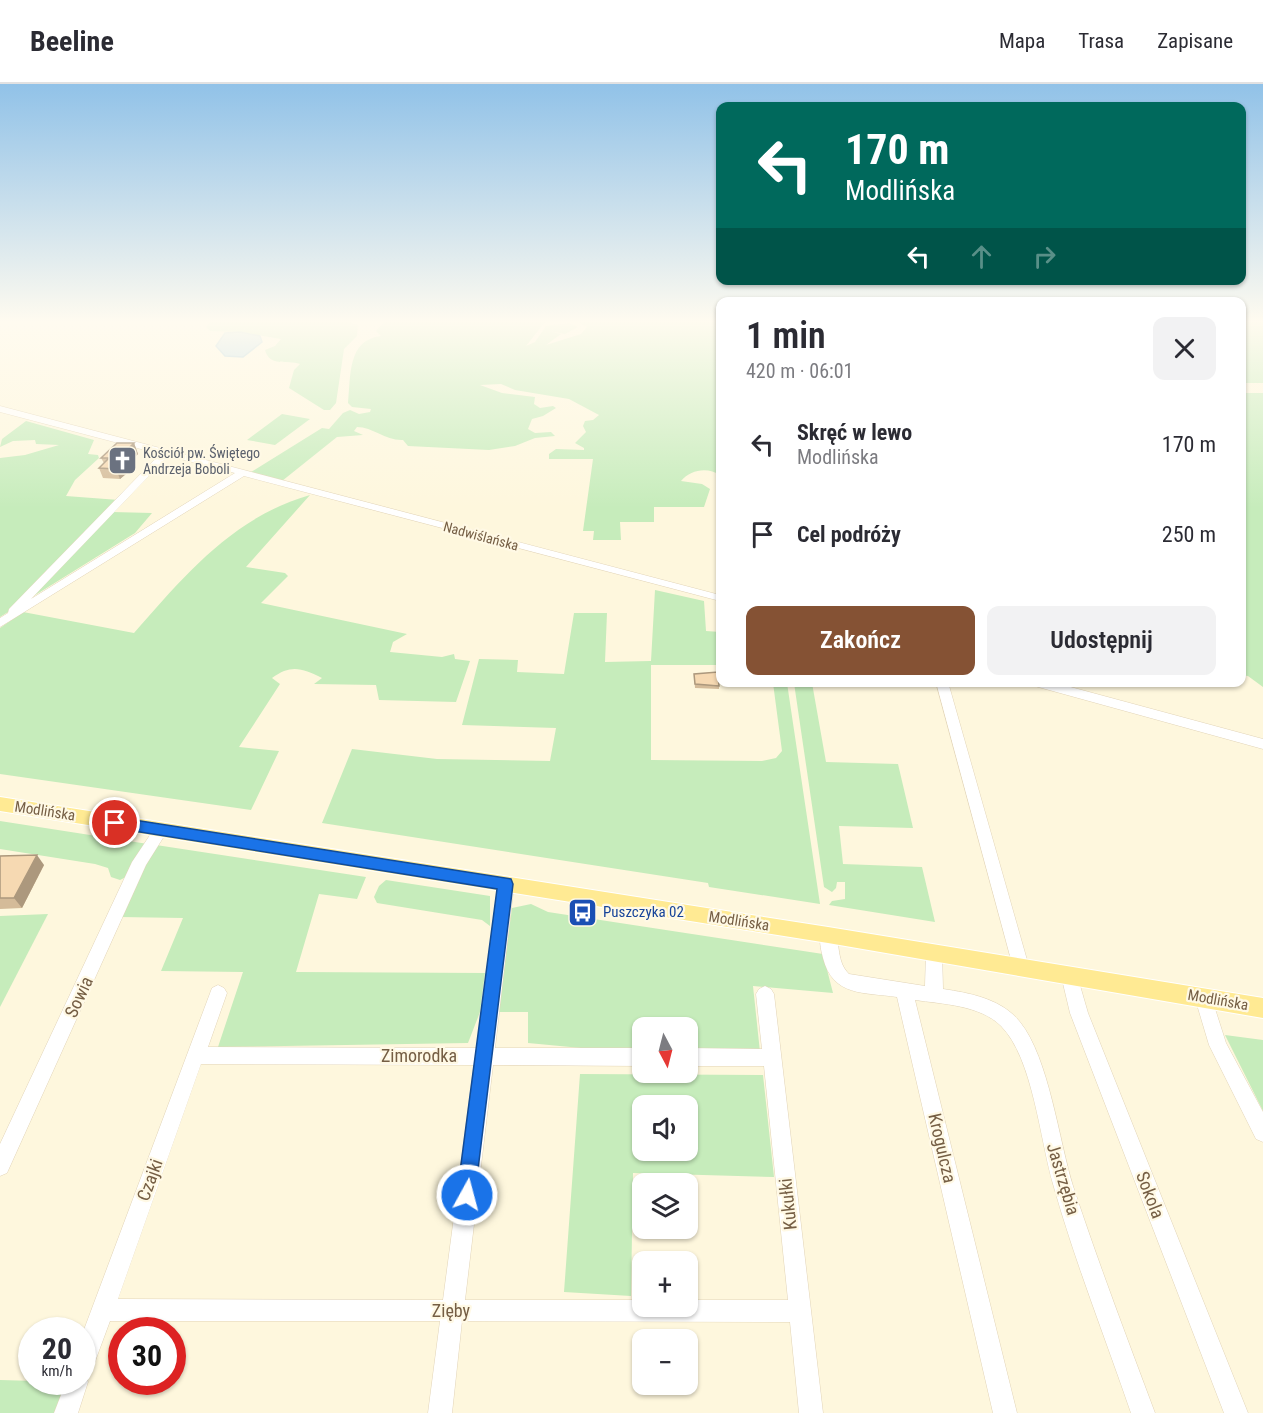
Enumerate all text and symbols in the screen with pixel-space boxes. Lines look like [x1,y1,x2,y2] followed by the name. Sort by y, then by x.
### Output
[30,25,114,58] text: Beeline
[999,29,1045,53] text: Mapa
[1078,29,1124,53] text: Trasa
[1157,29,1233,53] text: Zapisane
[845,125,950,174] text: 170 m
[746,126,824,204] icon: left
[845,175,955,207] text: Modlińska
[902,240,935,273] icon: left
[965,240,998,273] icon: ahead
[1028,240,1061,273] icon: right
[746,315,826,357] text: 1 min
[1153,317,1216,380] button: close
[746,359,853,383] text: 420 m · 06:01
[797,420,912,445] text: Skręć w lewo
[746,428,779,461] icon: left
[1162,432,1216,457] text: 170 m
[143,444,260,477] place label: Kościół pw. Świętego Andrzeja Boboli
[106,445,138,477] church icon: Kościół pw. Świętego Andrzeja Boboli
[797,445,879,469] text: Modlińska
[442,518,520,554] street label: Nadwiślańska
[746,518,779,551] icon: arrive
[797,522,901,547] text: Cel podróży
[1162,522,1216,547] text: 250 m
[746,606,975,675] button: Zakończ
[987,606,1216,675] button: Udostępnij
[13,797,77,825] street label: Modlińska
[89,797,140,848] pin
[98,806,131,839] icon: arrive
[566,896,598,928] bus stop icon: Puszczyka 02
[603,903,684,921] place label: Puszczyka 02
[707,907,771,935] street label: Modlińska
[60,973,97,1021] street label: Sowia
[1186,986,1250,1014] street label: Modlińska
[632,1017,698,1083] north arrow
[632,1017,698,1395] map controls
[381,1045,457,1066] street label: Zimorodka
[632,1095,698,1161] button: sound
[924,1111,961,1185] street label: Krogulcza
[1043,1140,1084,1217] street label: Jastrzębia
[132,1156,167,1204] street label: Czajki
[435,1163,499,1227] position arrow
[1132,1169,1169,1221] street label: Sokola
[632,1173,698,1239] button: layers
[774,1177,801,1231] street label: Kukułki
[632,1251,698,1317] button: +
[432,1300,471,1321] street label: Zięby
[108,1317,186,1395] speed limit sign: 30
[632,1329,698,1395] button: −
[42,1331,72,1366] text: 20
[42,1362,72,1380] text: km/h

